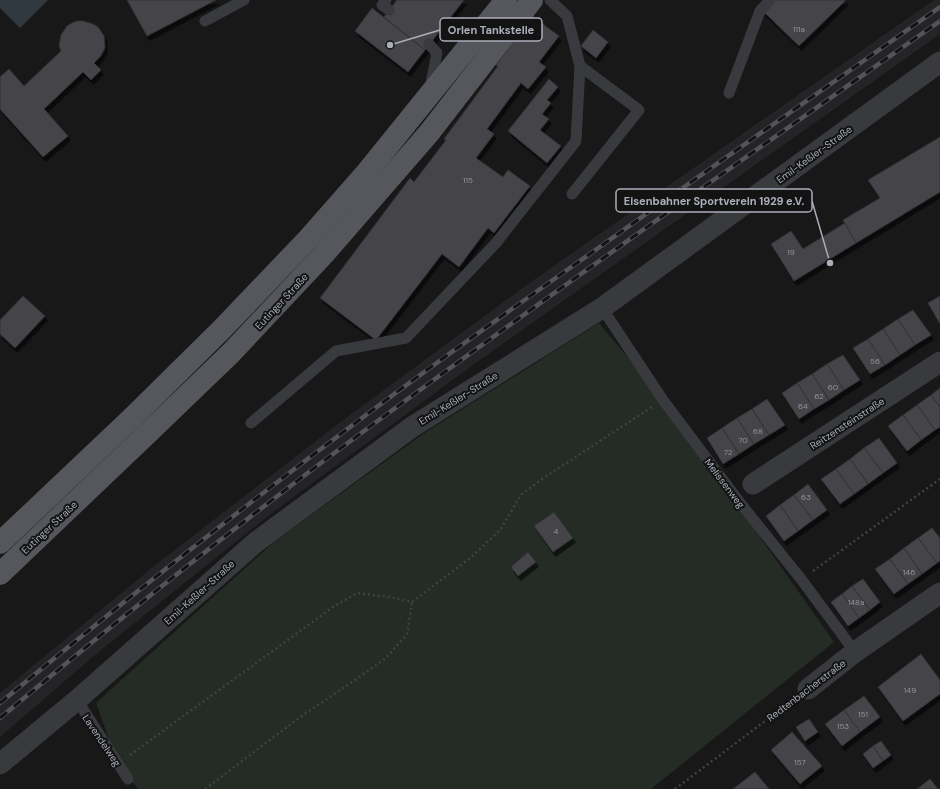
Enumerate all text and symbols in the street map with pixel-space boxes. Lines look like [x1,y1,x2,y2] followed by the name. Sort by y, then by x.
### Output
[440,18,542,41] callout: Orlen Tankstelle
[448,23,535,37] text: Orlen Tankstelle
[793,24,805,34] house number: 111a
[774,122,855,186] street label: Emil-Keßler-Straße
[463,175,473,185] house number: 115
[616,189,812,212] callout: Eisenbahner Sportverein 1929 e.V.
[624,194,804,208] text: Eisenbahner Sportverein 1929 e.V.
[787,247,795,257] house number: 19
[252,270,311,332] street label: Eutinger Straße
[870,356,880,366] house number: 56
[416,369,500,428] street label: Emil-Keßler-Straße
[828,382,839,392] house number: 60
[814,391,824,401] house number: 62
[808,394,887,452] street label: Reitzensteinstraße
[798,401,808,411] house number: 64
[753,426,763,436] house number: 68
[738,435,748,445] house number: 70
[724,447,733,457] house number: 72
[702,456,748,511] street label: Melissenweg
[801,492,811,502] house number: 63
[19,498,80,557] street label: Eutinger Straße
[554,526,559,536] house number: 4
[161,557,238,627] street label: Emil-Keßler-Straße
[903,567,915,577] house number: 146
[848,597,864,607] house number: 148a
[764,656,849,724] street label: Redtenbacherstraße
[904,685,916,695] house number: 149
[858,709,868,719] house number: 151
[79,712,124,769] street label: Lavendelweg
[837,721,849,731] house number: 153
[794,757,806,767] house number: 157

